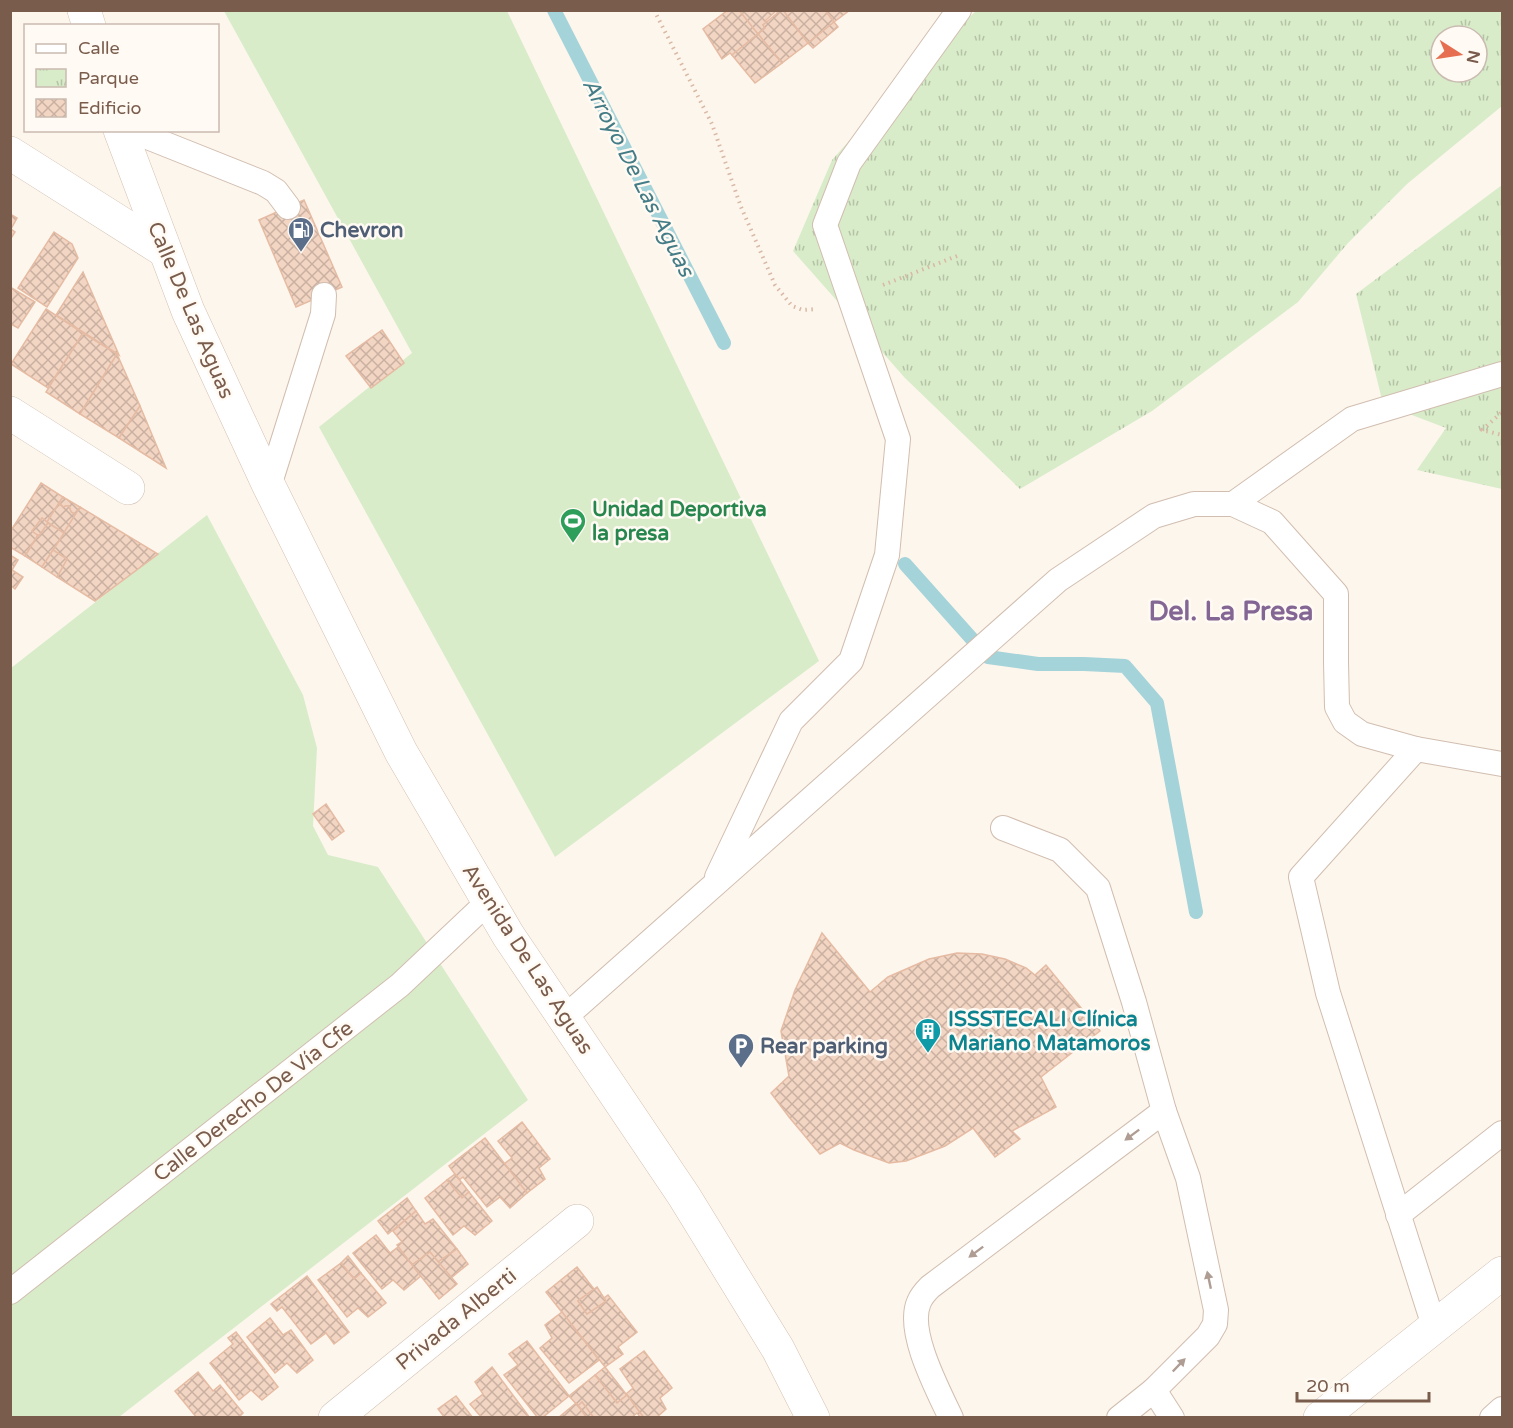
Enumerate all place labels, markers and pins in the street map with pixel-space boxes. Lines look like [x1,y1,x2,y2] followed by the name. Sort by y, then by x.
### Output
[286,215,316,253] fuel station icon: Chevron
[320,218,404,243] place label: Chevron
[592,497,767,546] place label: Unidad Deportiva la presa
[558,506,588,544] sports icon: Unidad Deportiva la presa
[948,1007,1150,1056] place label: ISSSTECALI Clínica Mariano Matamoros
[913,1016,943,1054] building icon: ISSSTECALI Clínica Mariano Matamoros
[726,1031,756,1069] parking icon: Rear parking
[760,1034,888,1059] place label: Rear parking

